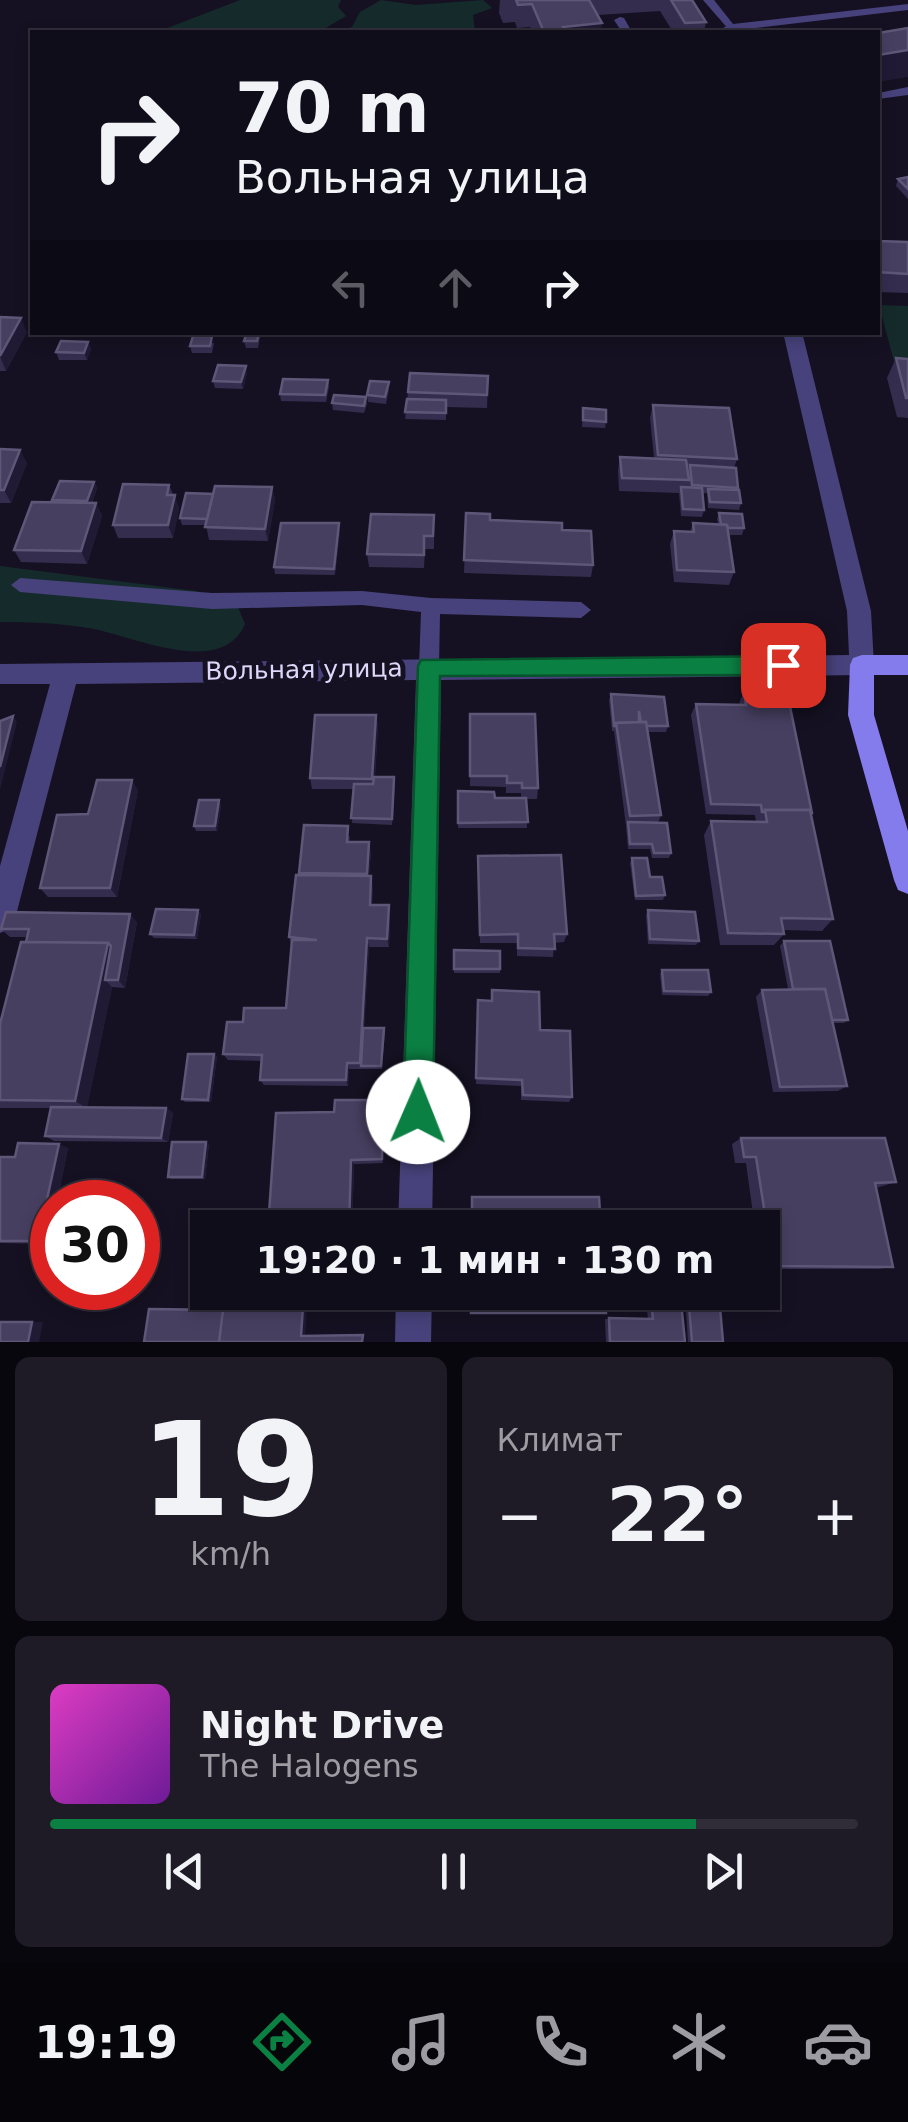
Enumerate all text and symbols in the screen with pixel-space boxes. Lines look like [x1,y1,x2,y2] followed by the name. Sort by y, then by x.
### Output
[235,67,430,149] text: 70 m
[70,70,200,200] icon: right
[235,151,590,204] text: Вольная улица
[323,260,378,315] icon: left
[428,260,483,315] icon: ahead
[533,260,588,315] icon: right
[741,623,826,708] pin
[756,638,811,693] icon: arrive
[205,653,403,686] street label: Вольная улица
[366,1060,470,1164] position arrow
[30,1180,160,1310] speed limit sign: 30
[256,1238,714,1282] text: 19:20 · 1 мин · 130 m
[140,1394,321,1546] text: 19
[497,1421,623,1459] text: Климат
[606,1471,748,1559] text: 22°
[497,1484,543,1548] text: −
[812,1484,858,1548] text: +
[190,1535,271,1573] text: km/h
[200,1703,444,1747] text: Night Drive
[200,1747,419,1785] text: The Halogens
[157,1844,212,1899] icon: previous
[426,1844,481,1899] icon: pause
[696,1844,751,1899] icon: next
[247,2007,317,2077] icon: directions
[386,2007,456,2077] icon: music
[525,2007,595,2077] icon: phone
[664,2007,734,2077] icon: climate
[803,2007,873,2077] icon: car
[35,2016,178,2069] text: 19:19

